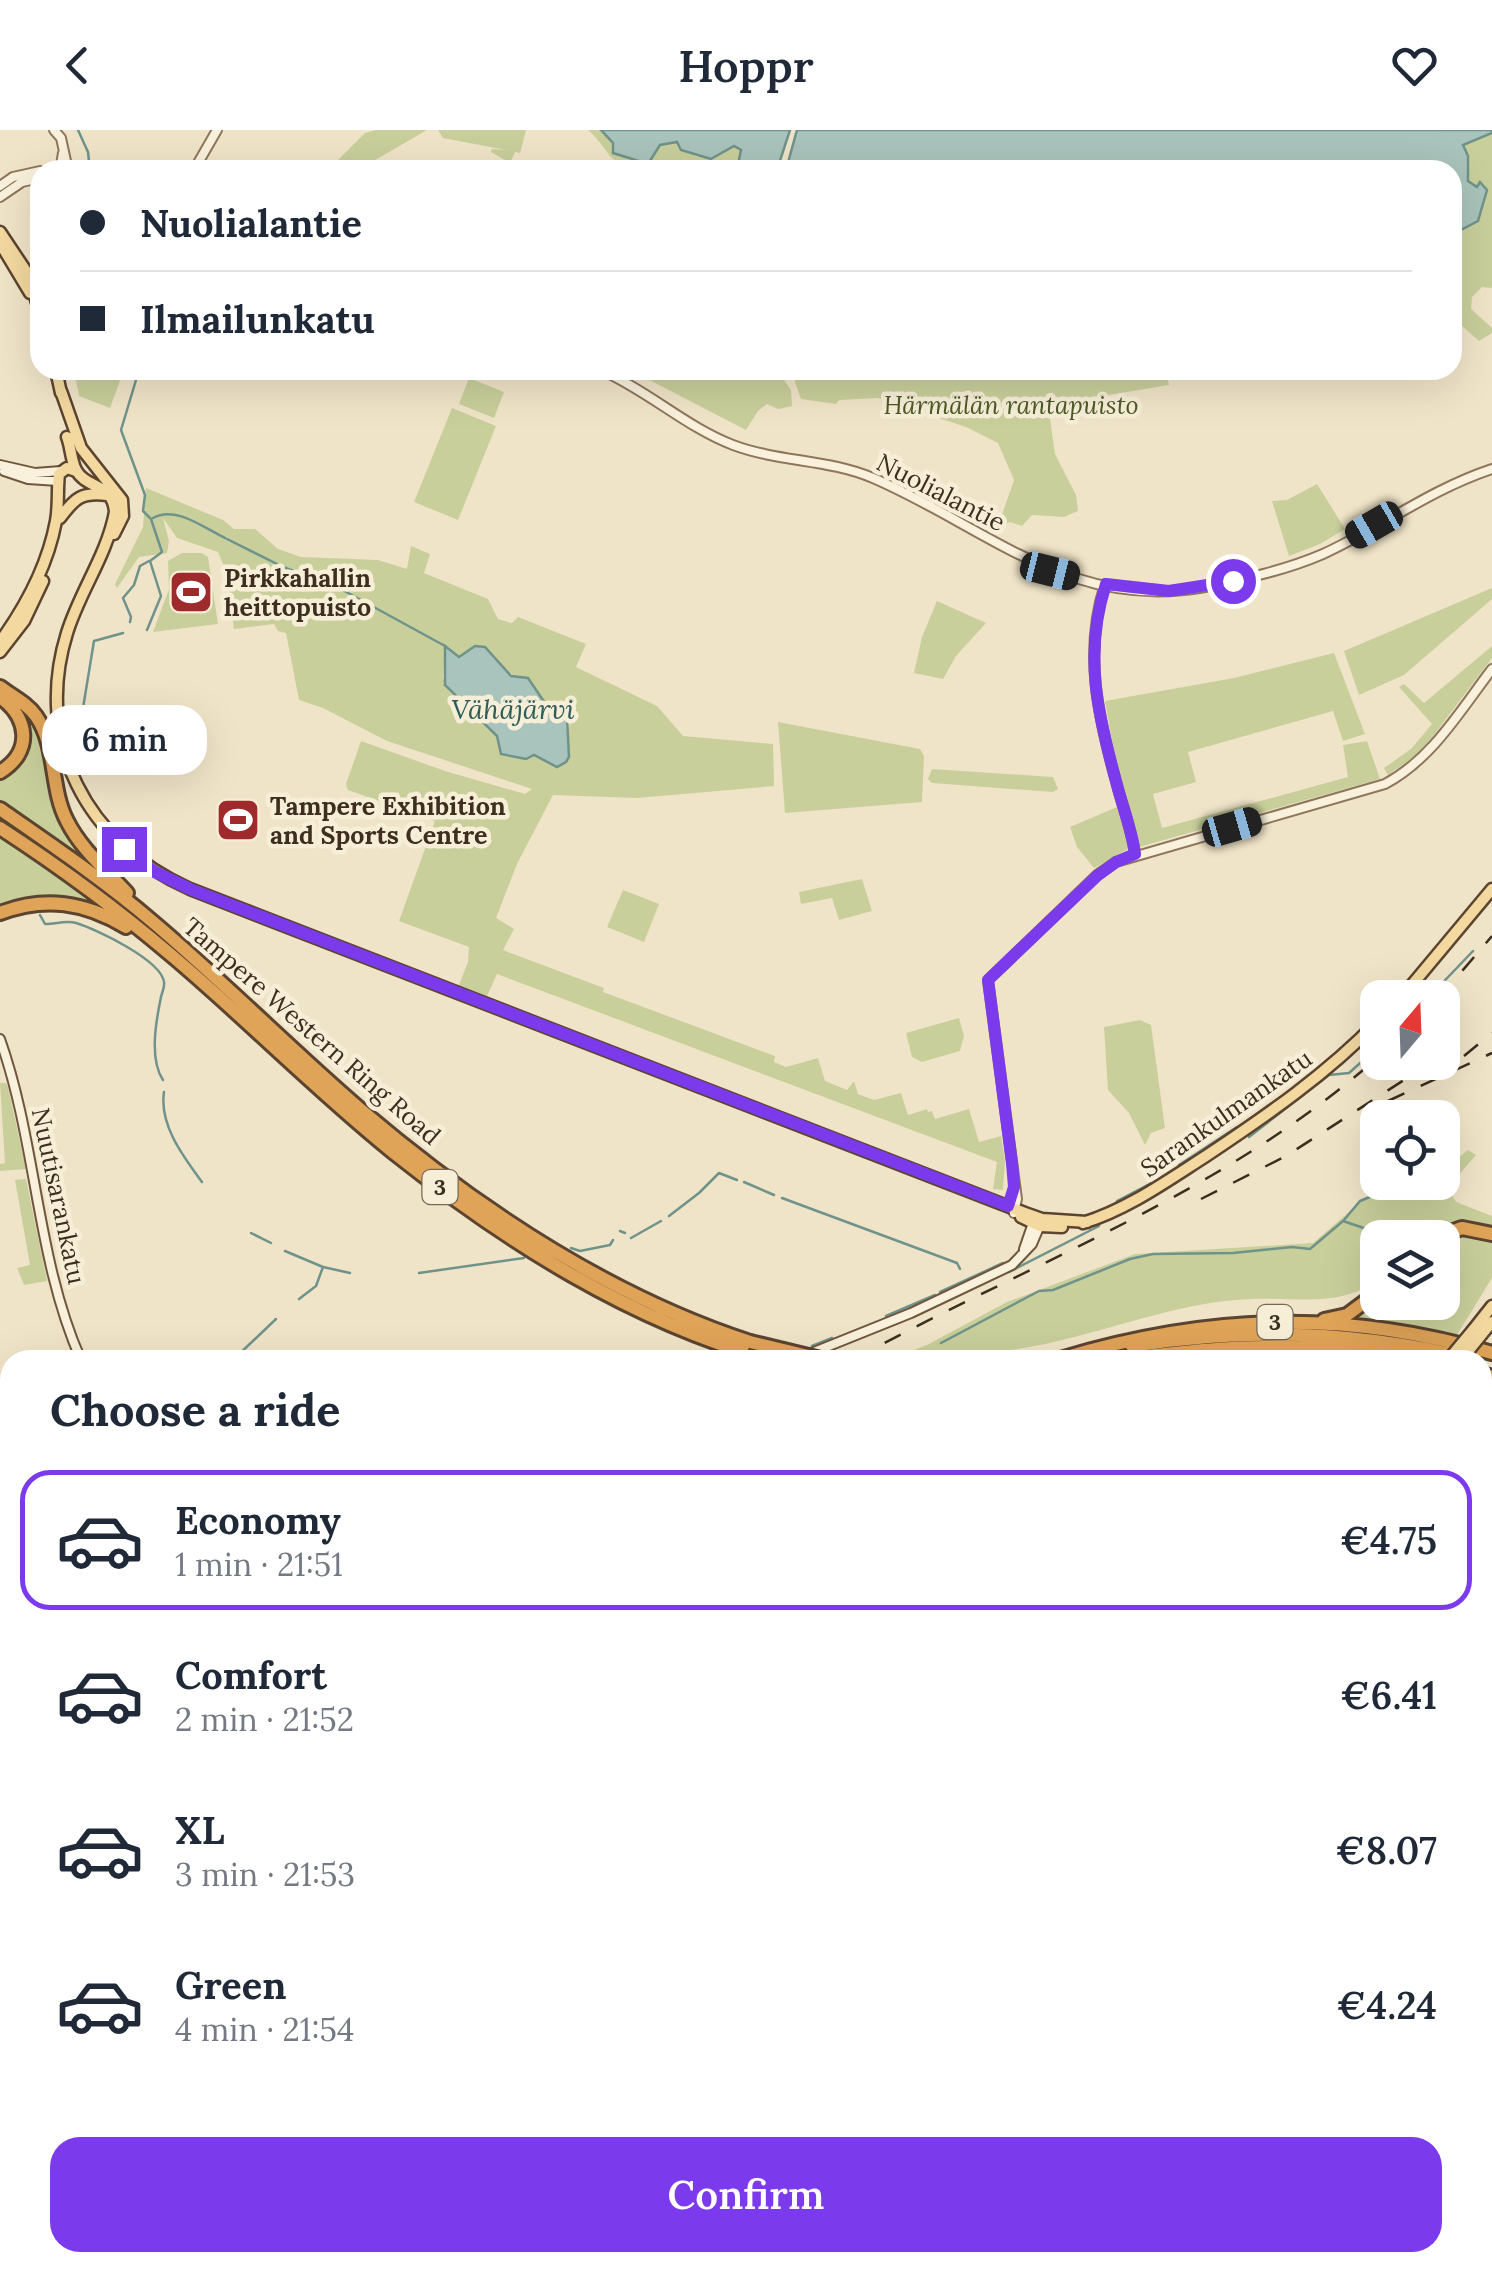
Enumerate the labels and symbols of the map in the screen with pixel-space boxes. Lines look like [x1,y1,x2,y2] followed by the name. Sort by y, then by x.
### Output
[883,389,1139,421] park label: Härmälän rantapuisto
[871,446,1011,538] street label: Nuolialantie
[1341,497,1407,553] car
[1017,549,1083,593] car
[1211,559,1256,604] route start
[224,562,371,623] place label: Pirkkahallin heittopuisto
[168,569,214,615] sports icon: Pirkkahallin heittopuisto
[451,691,575,727] water label: Vähäjärvi
[42,704,206,774] callout: 6 min
[270,790,506,851] place label: Tampere Exhibition and Sports Centre
[215,797,261,843] sports icon: Tampere Exhibition and Sports Centre
[1199,804,1265,850] car
[102,827,147,872] route end
[177,910,447,1152] street label: Tampere Western Ring Road
[1360,980,1460,1080] north arrow
[1134,1042,1318,1184] street label: Sarankulmankatu
[25,1105,93,1287] street label: Nuutisarankatu
[422,1170,458,1204] road number: 3
[1258,1305,1292,1339] road number: 3

